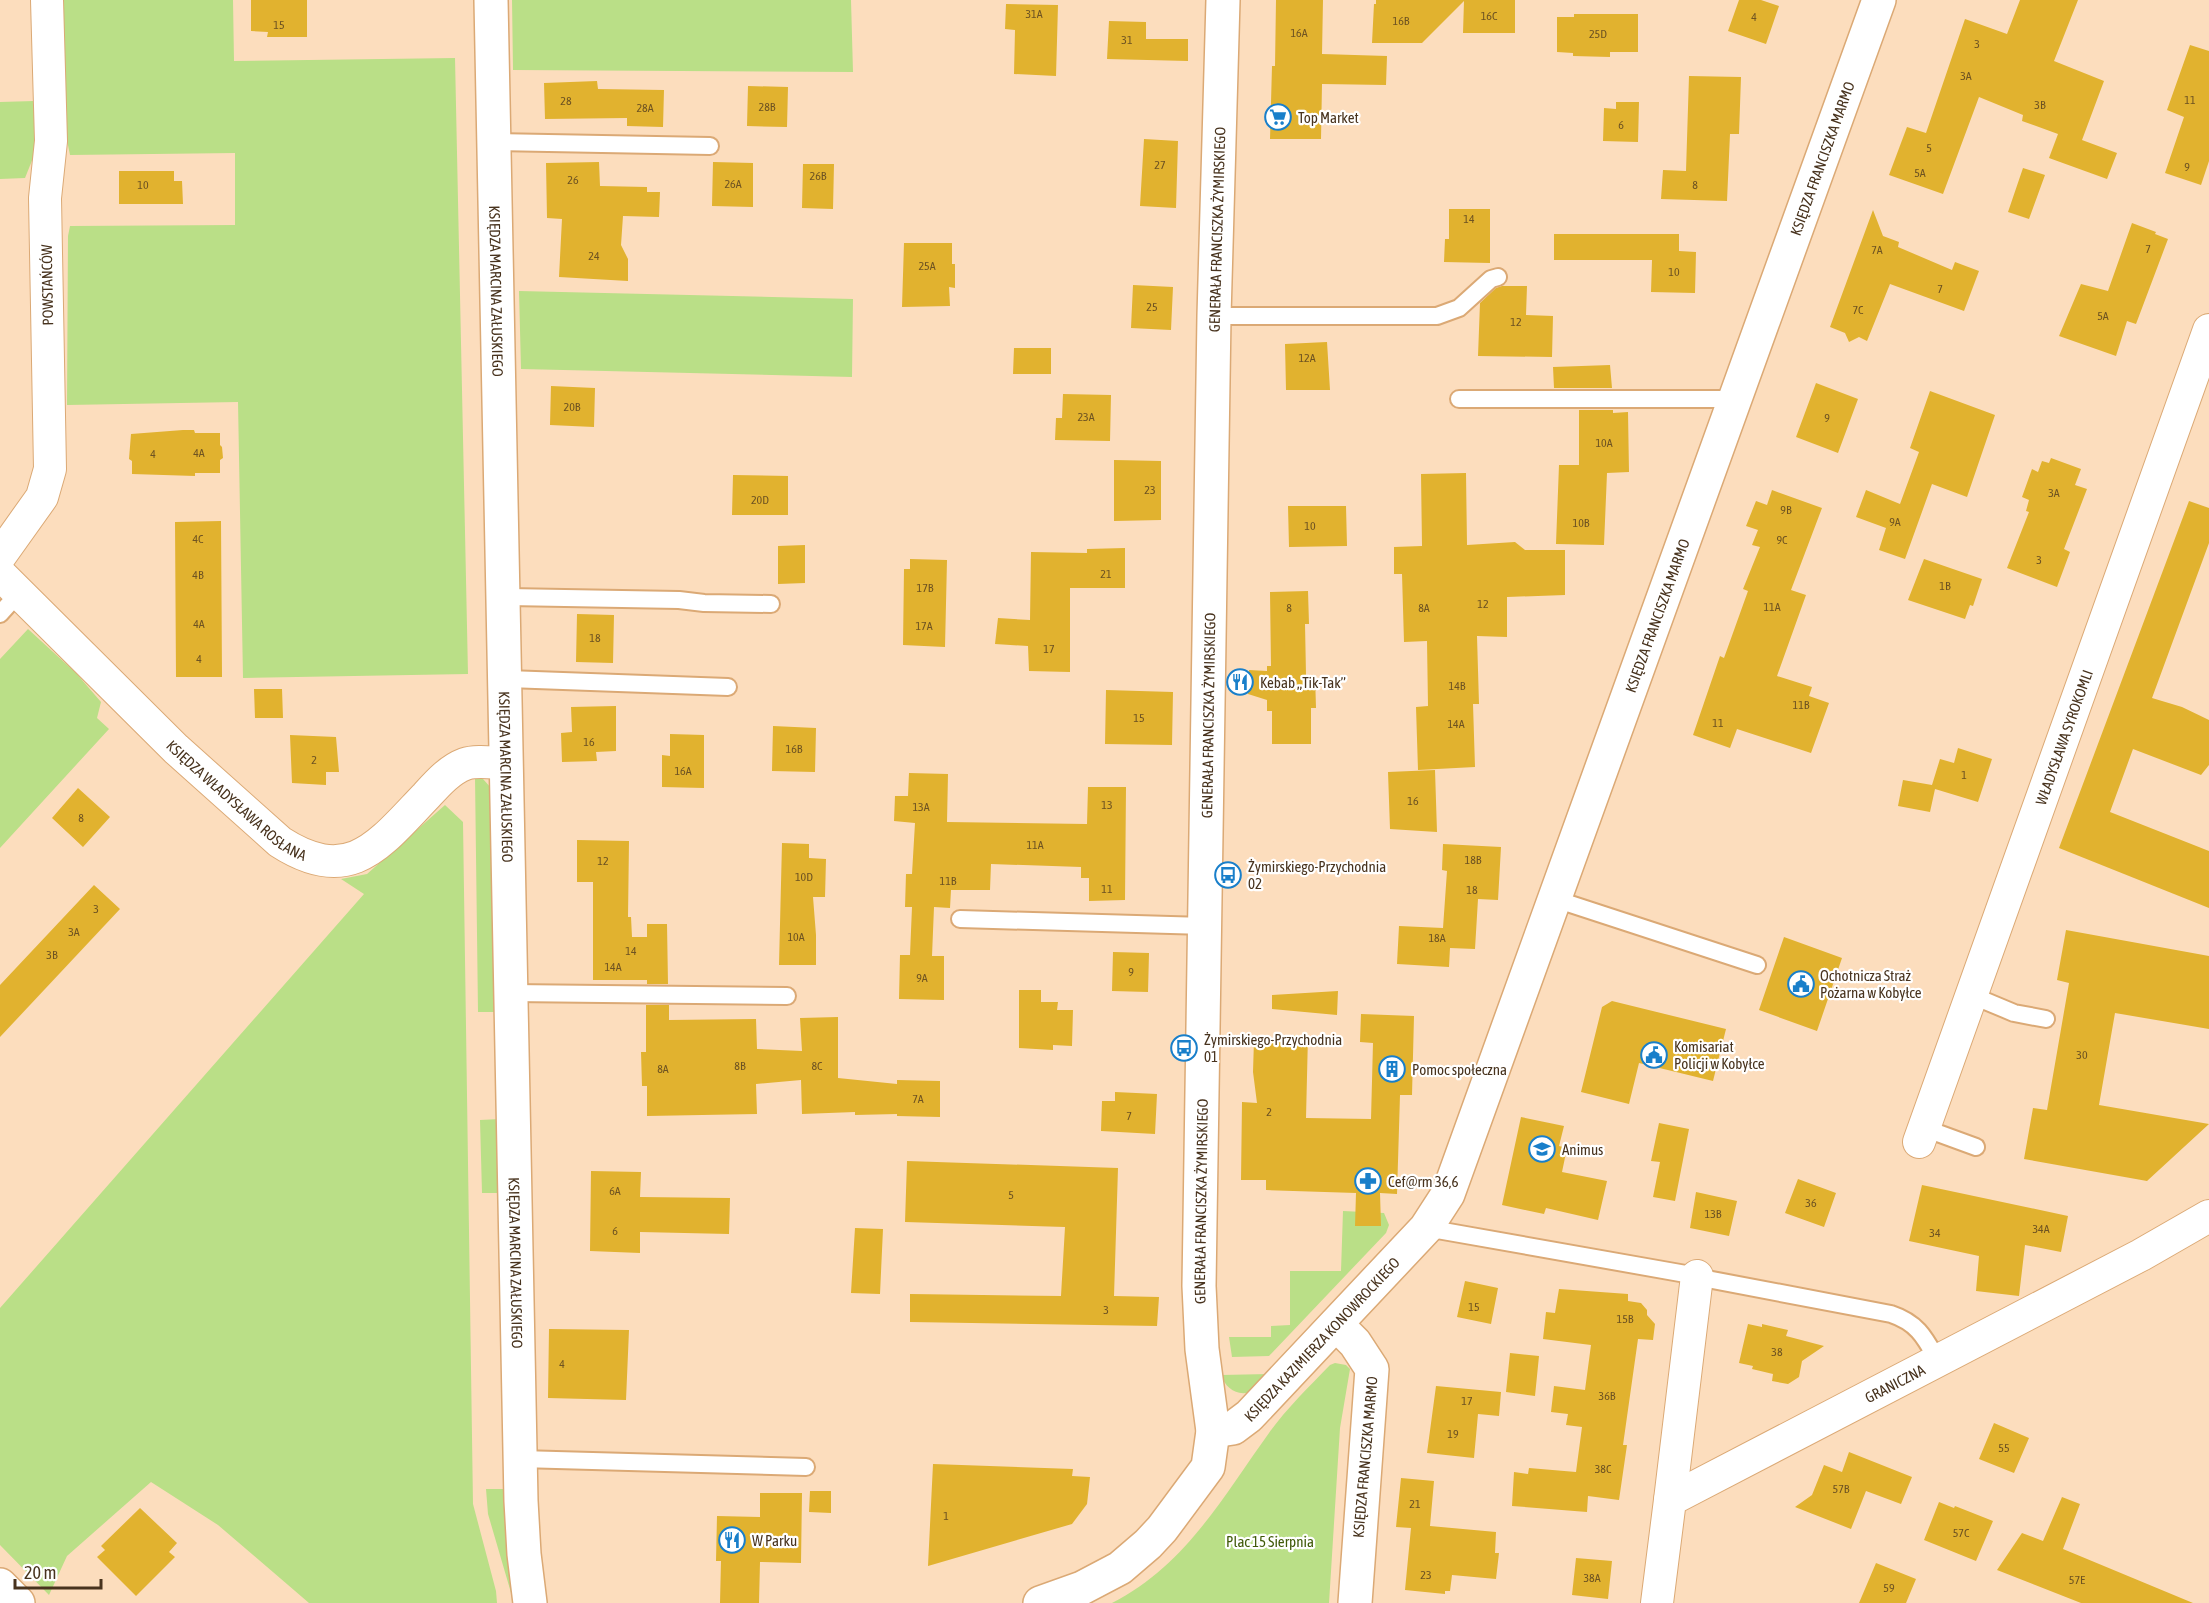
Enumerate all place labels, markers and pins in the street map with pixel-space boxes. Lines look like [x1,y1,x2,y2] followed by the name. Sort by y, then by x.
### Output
[1263,102,1293,132] supermarket icon: Top Market
[1298,109,1359,126] place label: Top Market
[1225,667,1255,697] restaurant icon: Kebab „Tik-Tak”
[1260,674,1346,691] place label: Kebab „Tik-Tak”
[1248,858,1386,892] place label: Żymirskiego-Przychodnia 02
[1213,860,1243,890] bus stop icon: Żymirskiego-Przychodnia 02
[1820,967,1922,1001] place label: Ochotnicza Straż Pożarna w Kobyłce
[1786,969,1816,999] public building icon: Ochotnicza Straż Pożarna w Kobyłce
[1204,1031,1342,1065] place label: Żymirskiego-Przychodnia 01
[1169,1033,1199,1063] bus stop icon: Żymirskiego-Przychodnia 01
[1674,1038,1765,1072] place label: Komisariat Policji w Kobyłce
[1639,1040,1669,1070] public building icon: Komisariat Policji w Kobyłce
[1377,1054,1407,1084] building icon: Pomoc społeczna
[1412,1061,1507,1078] place label: Pomoc społeczna
[1527,1134,1557,1164] school or university icon: Animus
[1562,1141,1603,1158] place label: Animus
[1353,1166,1383,1196] pharmacy icon: Cef@rm 36,6
[1388,1173,1459,1190] place label: Cef@rm 36,6
[717,1525,747,1555] restaurant icon: W Parku
[752,1532,797,1549] place label: W Parku

